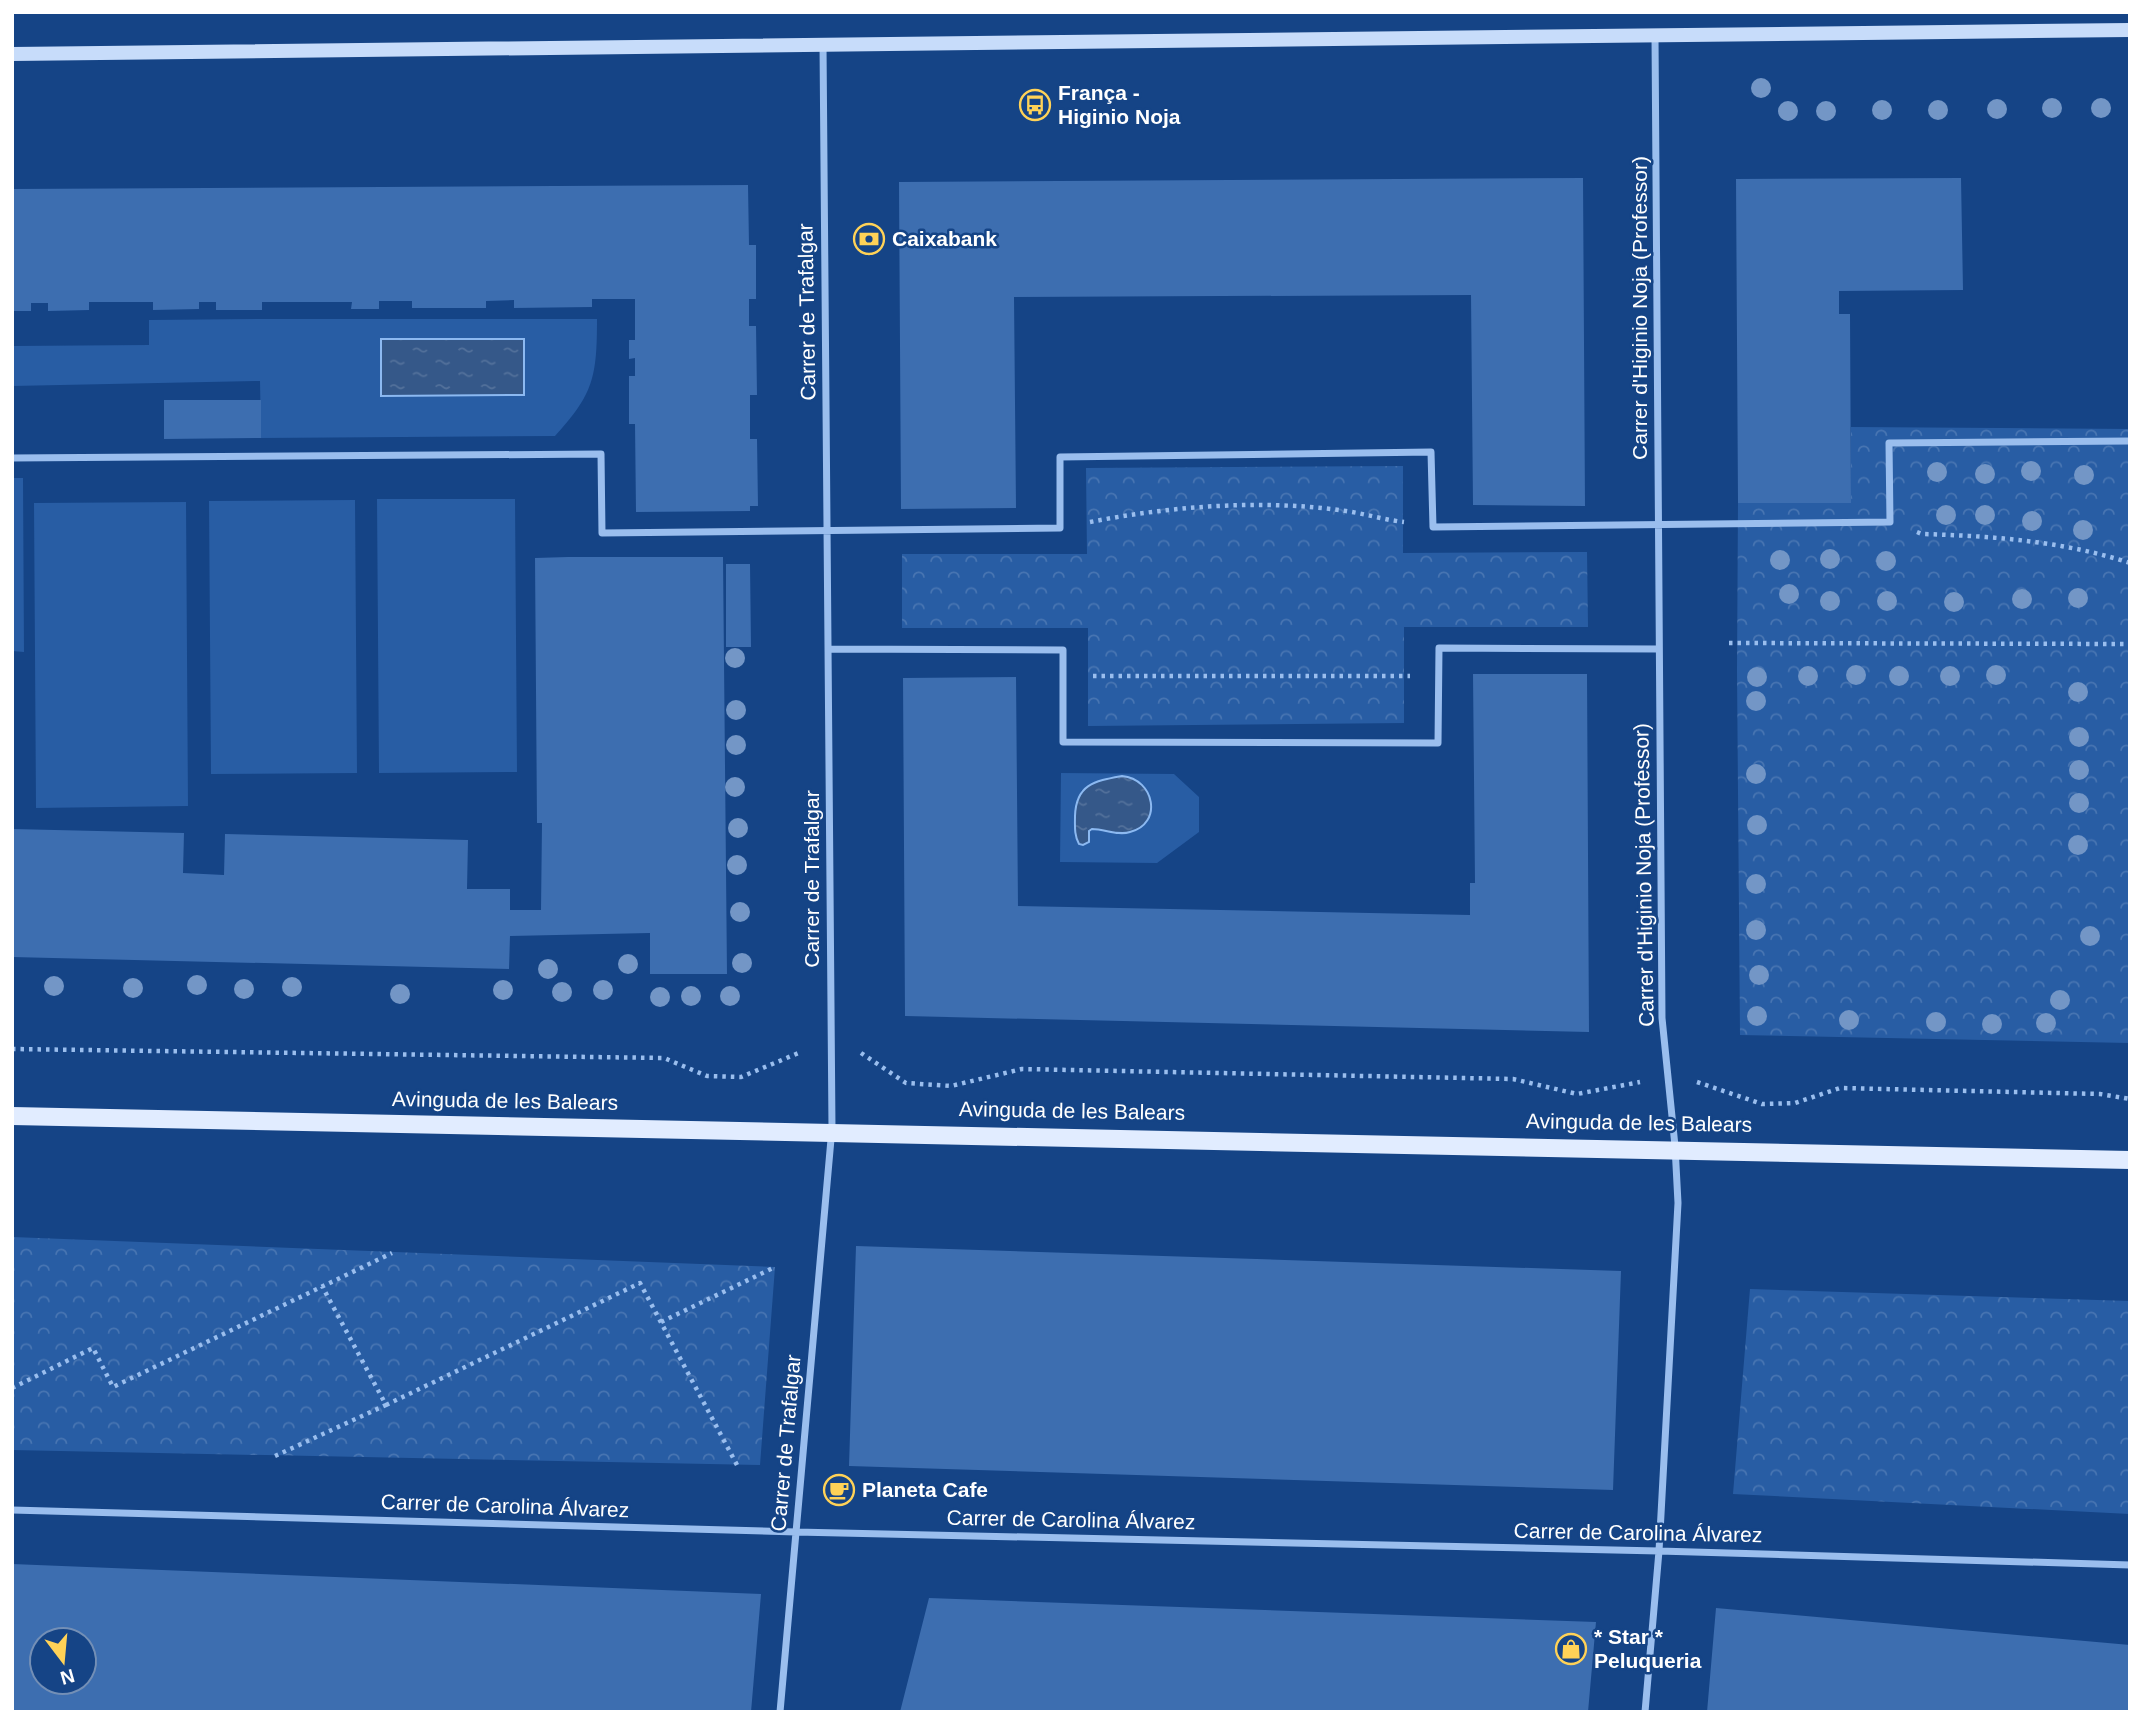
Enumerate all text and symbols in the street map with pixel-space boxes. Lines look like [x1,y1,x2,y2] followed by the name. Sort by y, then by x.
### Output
[1058,81,1181,128] place label: França - Higinio Noja
[1018,88,1052,122] bus stop icon: França - Higinio Noja
[1628,156,1651,460] street label: Carrer d'Higinio Noja (Professor)
[852,222,886,256] bank icon: Caixabank
[793,223,820,401] street label: Carrer de Trafalgar
[892,227,997,250] place label: Caixabank
[1629,723,1658,1027] street label: Carrer d'Higinio Noja (Professor)
[800,790,823,968] street label: Carrer de Trafalgar
[392,1087,618,1114] street label: Avinguda de les Balears
[959,1097,1185,1124] street label: Avinguda de les Balears
[1526,1109,1752,1136] street label: Avinguda de les Balears
[766,1354,805,1532] street label: Carrer de Trafalgar
[822,1473,856,1507] cafe icon: Planeta Cafe
[862,1478,988,1501] place label: Planeta Cafe
[380,1490,630,1521] street label: Carrer de Carolina Álvarez
[947,1506,1195,1533] street label: Carrer de Carolina Álvarez
[1514,1519,1762,1546] street label: Carrer de Carolina Álvarez
[1594,1625,1702,1672] place label: * Star * Peluqueria
[28,1626,98,1696] north arrow
[1554,1632,1588,1666] shop icon: * Star * Peluqueria
[58,1665,77,1689] text: N

